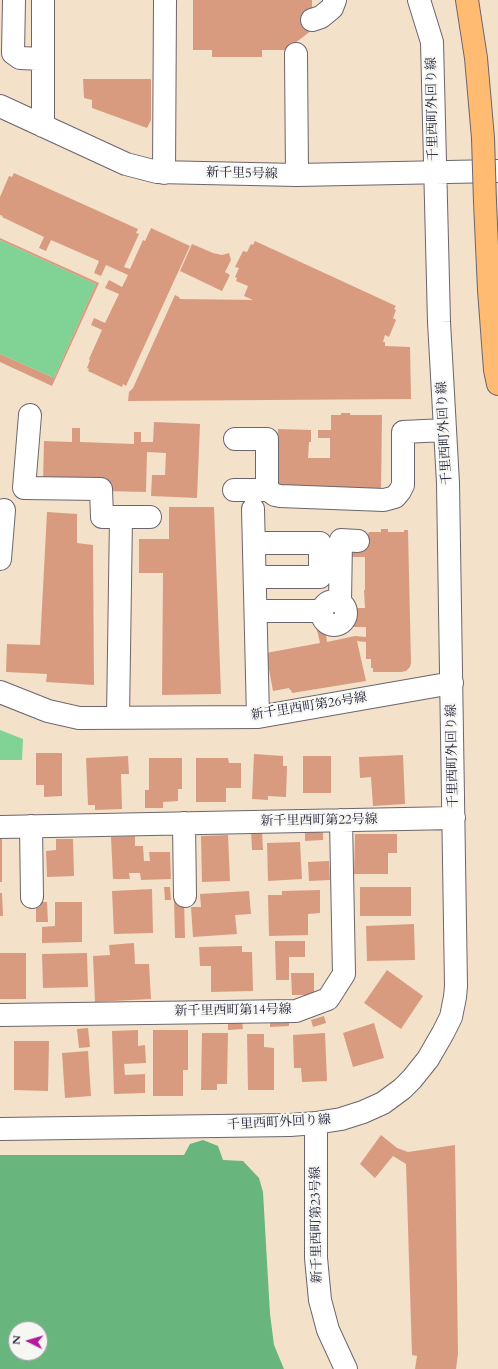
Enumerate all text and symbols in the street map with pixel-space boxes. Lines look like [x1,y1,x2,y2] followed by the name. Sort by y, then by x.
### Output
[424,57,442,161] street label: 千里西町外回り線
[206,166,278,182] street label: 新千里5号線
[434,381,456,485] street label: 千里西町外回り線
[250,690,368,724] street label: 新千里西町第26号線
[444,704,462,808] street label: 千里西町外回り線
[260,812,378,830] street label: 新千里西町第22号線
[174,1002,292,1020] street label: 新千里西町第14号線
[227,1112,331,1134] street label: 千里西町外回り線
[308,1166,326,1284] street label: 新千里西町第23号線
[8,1321,48,1361] north arrow
[9,1335,24,1345] text: N

